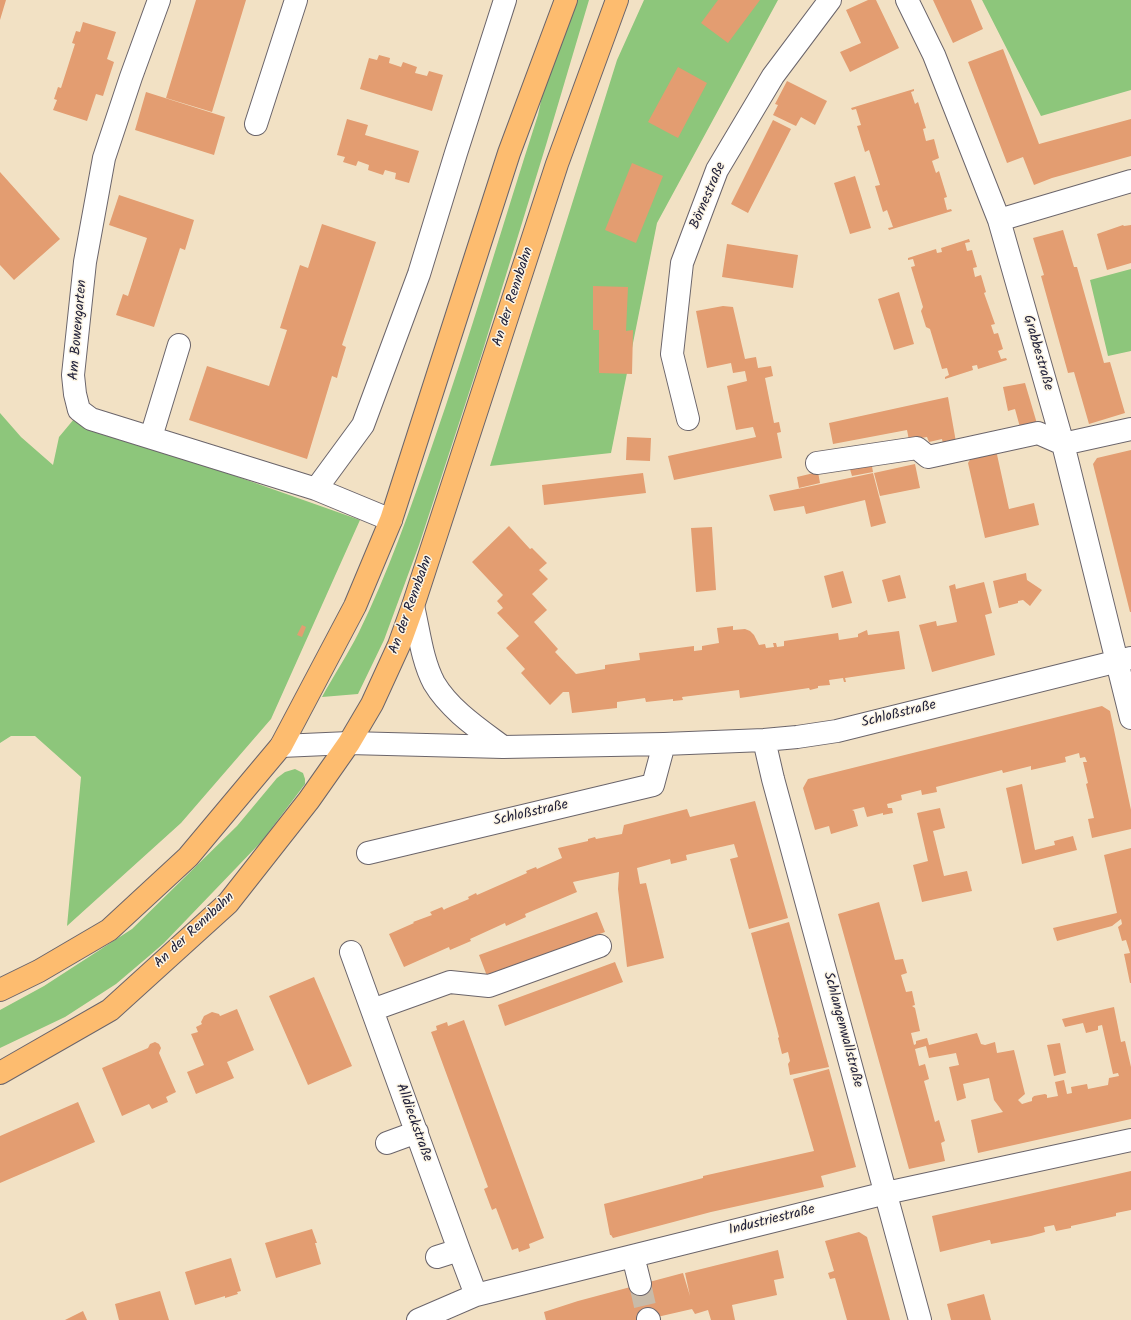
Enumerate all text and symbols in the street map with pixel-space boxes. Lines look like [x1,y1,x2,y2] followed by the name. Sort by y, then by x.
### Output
[687,160,731,232] street label: Börnestraße
[490,245,538,349] street label: An der Rennbahn
[66,279,92,381] street label: Am Bowengarten
[1018,313,1056,393] street label: Grabbestraße
[386,554,438,656] street label: An der Rennbahn
[860,698,938,732] street label: Schloßstraße
[492,797,570,831] street label: Schloßstraße
[151,890,239,972] street label: An der Rennbahn
[818,970,866,1090] street label: Schlangenwallstraße
[391,1082,435,1164] street label: Alldieckstraße
[727,1202,817,1240] street label: Industriestraße

